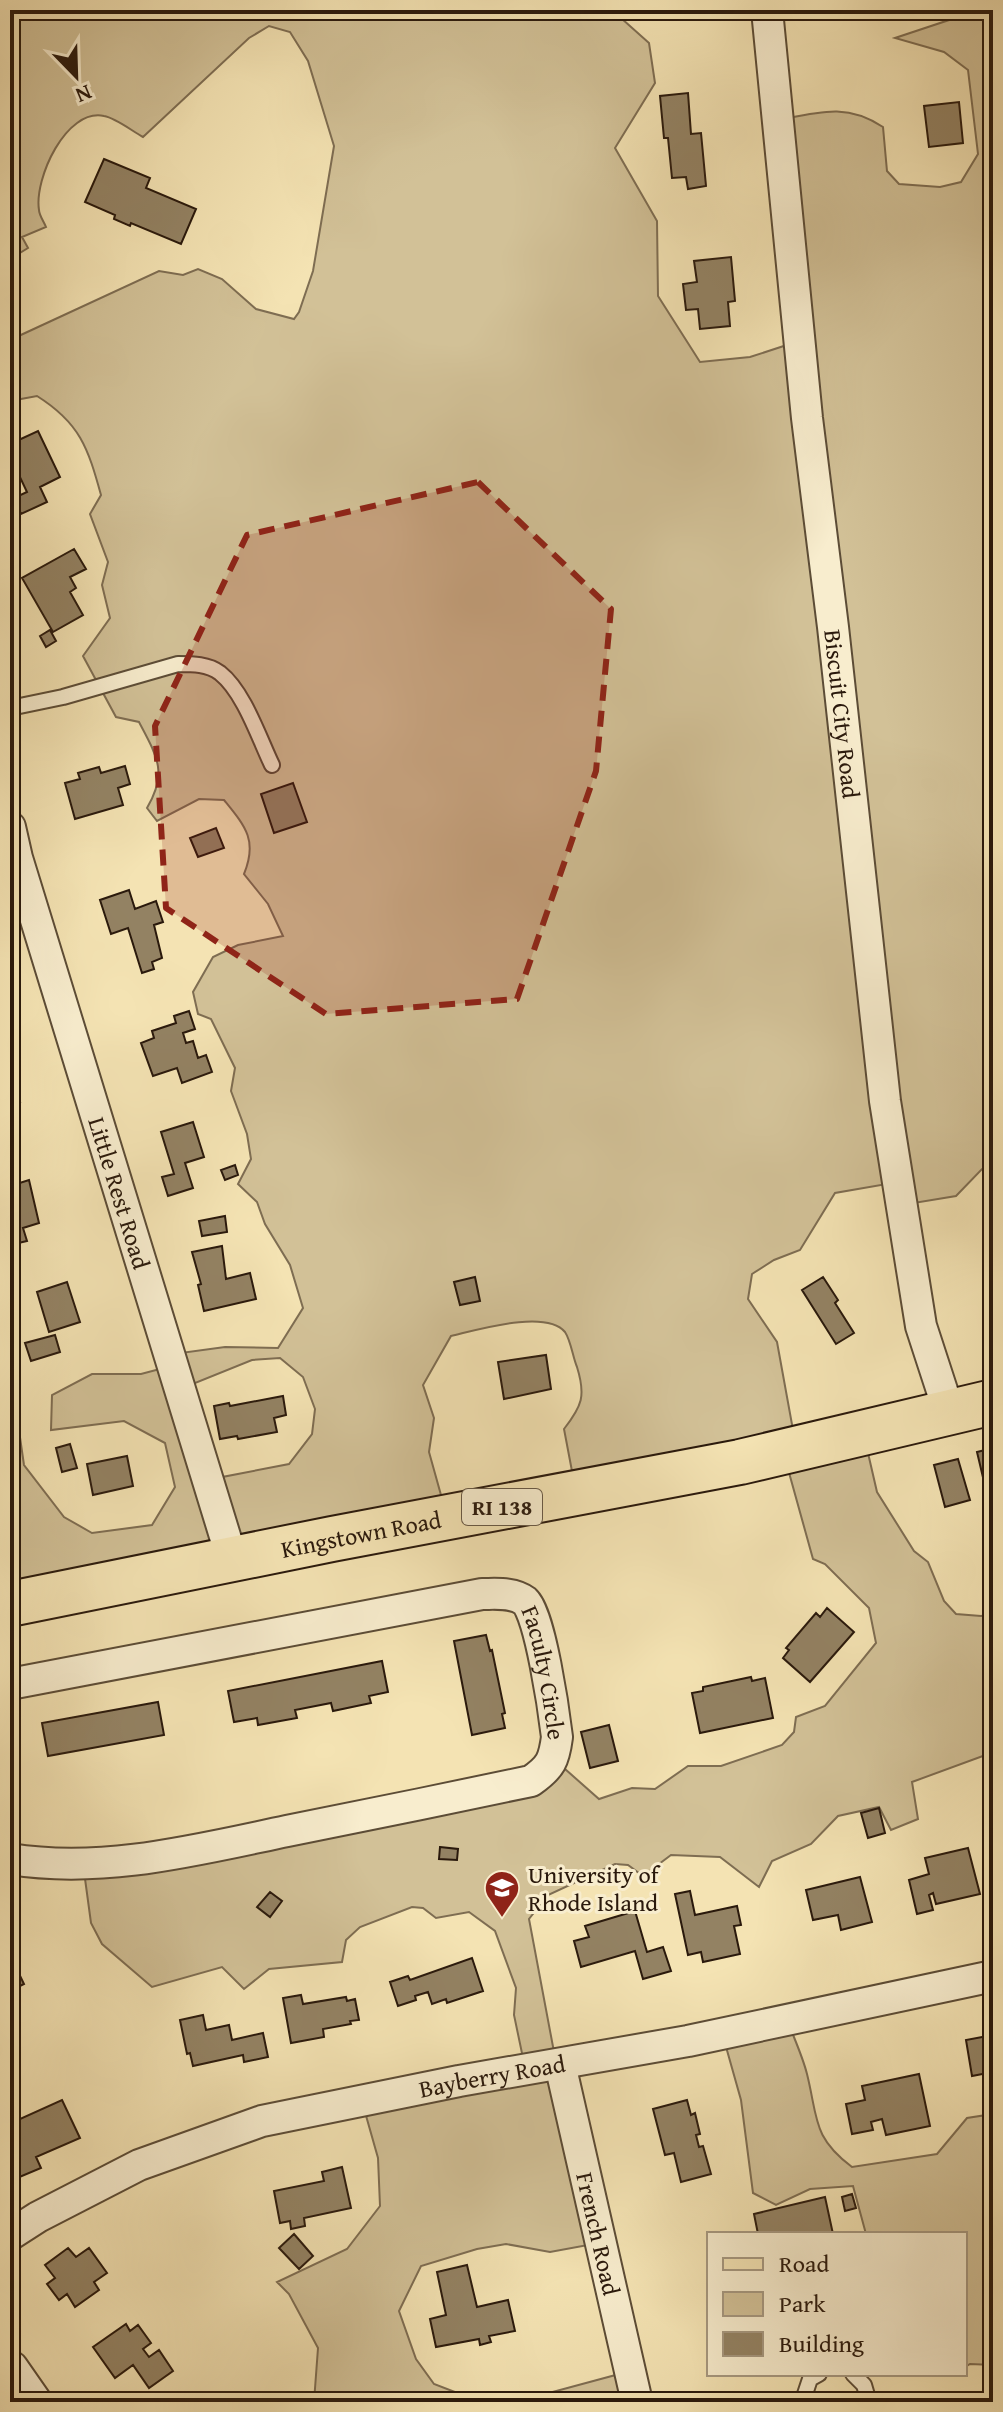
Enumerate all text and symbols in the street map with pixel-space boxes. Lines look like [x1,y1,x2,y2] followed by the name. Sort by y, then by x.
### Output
[36,36,116,116] north arrow
[71,77,97,112] text: N
[816,628,869,800] street label: Biscuit City Road
[80,1112,160,1273] street label: Little Rest Road
[462,1489,542,1525] road number: RI 138
[278,1501,444,1566] street label: Kingstown Road
[513,1600,575,1742] street label: Faculty Circle
[528,1857,661,1920] place label: University of Rhode Island
[483,1869,521,1919] school or university icon: University of Rhode Island
[416,2045,568,2106] street label: Bayberry Road
[568,2169,630,2299] street label: French Road
[707,2232,967,2376] legend
[779,2246,829,2281] text: Road
[779,2286,826,2321] text: Park
[779,2326,864,2361] text: Building

